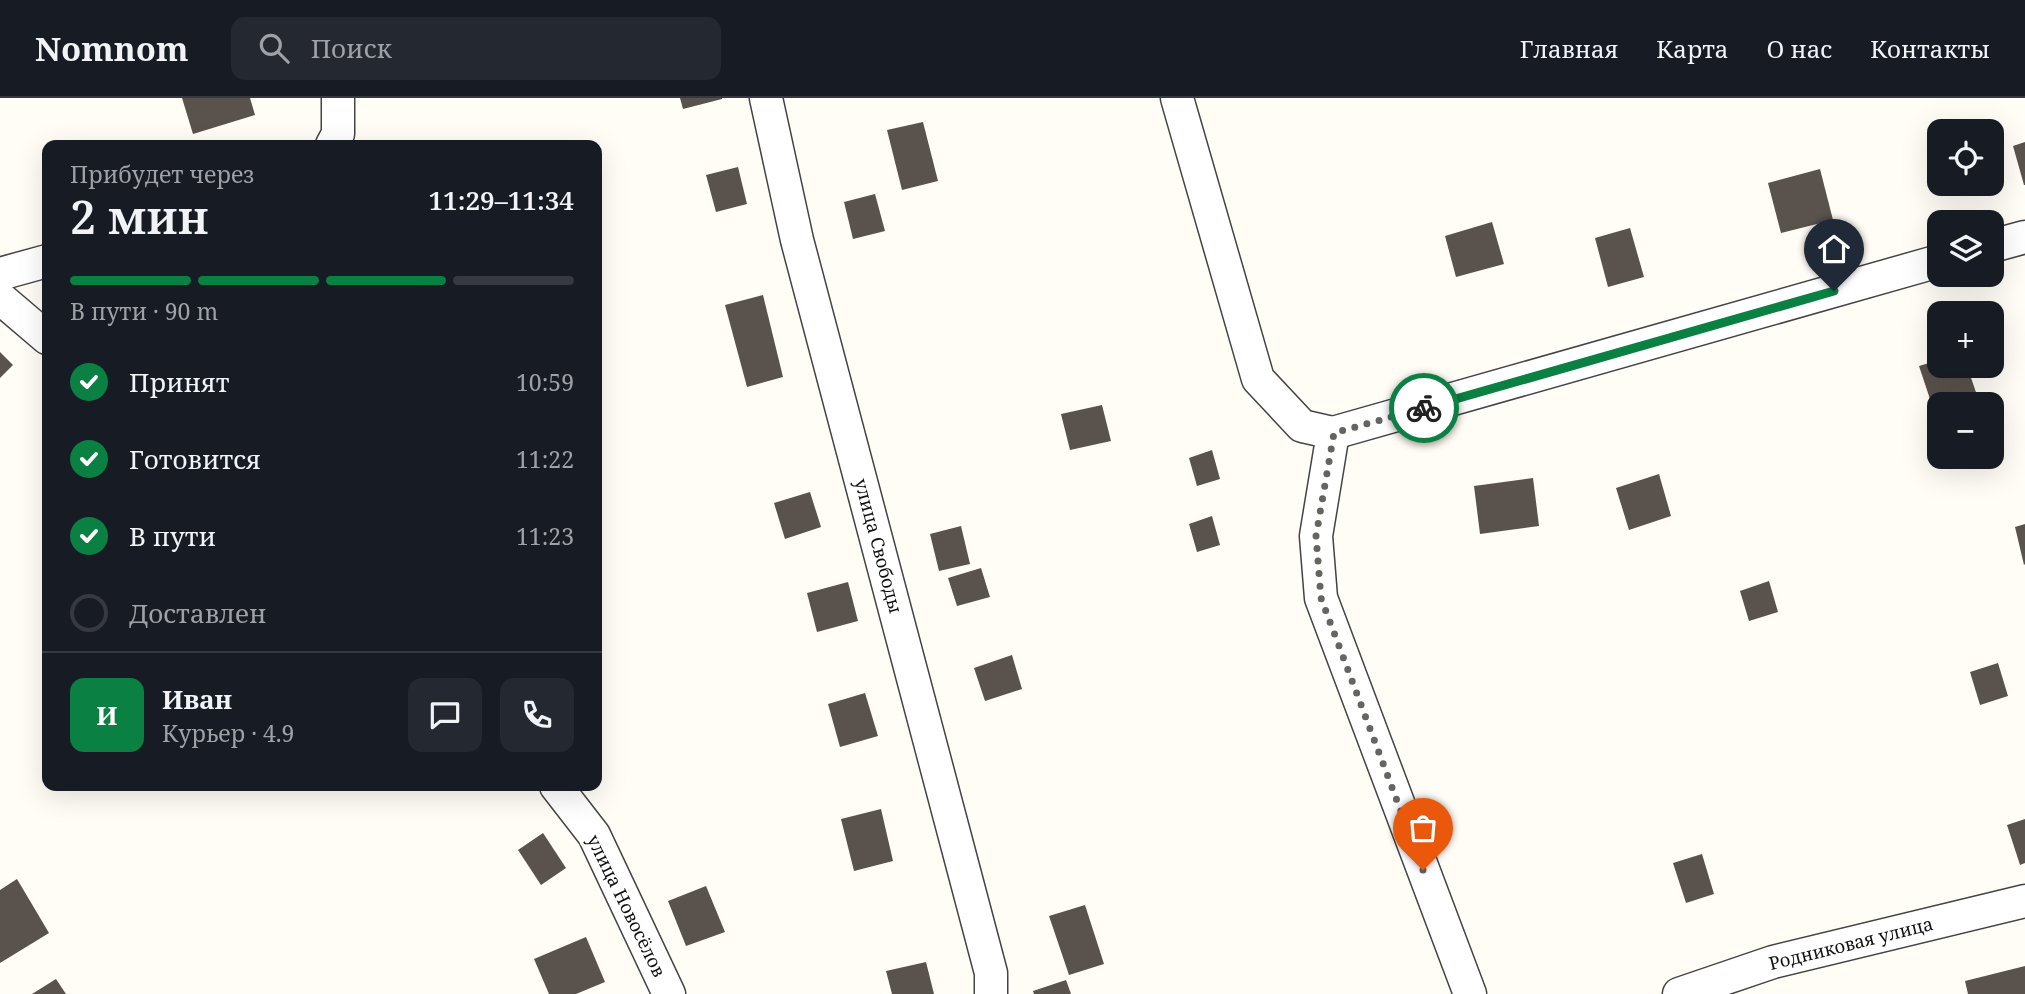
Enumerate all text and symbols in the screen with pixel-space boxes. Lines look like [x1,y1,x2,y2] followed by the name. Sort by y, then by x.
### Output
[231,17,721,80] search box
[35,26,189,71] text: Nomnom
[255,29,293,67] icon: search
[311,30,392,66] text: Поиск
[1520,32,1618,65] text: Главная
[1656,32,1729,65] text: Карта
[1767,32,1832,65] text: О нас
[1870,32,1990,65] text: Контакты
[1927,119,2004,469] map controls
[1927,119,2004,196] button: locate
[70,158,254,190] text: Прибудет через
[428,182,574,218] text: 11:29–11:34
[70,185,209,247] text: 2 мин
[1927,210,2004,287] button: layers
[1804,219,1864,291] pin
[1815,230,1853,268] icon: home
[70,295,218,327] text: В пути · 90 m
[1927,301,2004,378] button: +
[70,363,108,401] icon: check
[129,364,230,400] text: Принят
[516,366,574,398] text: 10:59
[1389,373,1459,443] courier
[1405,389,1443,427] icon: bike
[1927,392,2004,469] button: −
[70,440,108,478] icon: check
[129,441,261,477] text: Готовится
[516,443,574,475] text: 11:22
[849,476,909,616] street label: улица Свободы
[70,517,108,555] icon: check
[129,518,216,554] text: В пути
[516,520,574,552] text: 11:23
[129,595,266,631] text: Доставлен
[408,678,482,752] button: chat
[500,678,574,752] button: phone
[162,681,232,717] text: Иван
[96,697,118,733] text: И
[162,717,294,749] text: Курьер · 4.9
[1393,798,1453,870] pin
[1404,809,1442,847] icon: bag
[582,831,672,981] street label: улица Новосёлов
[1766,911,1935,975] street label: Родниковая улица

